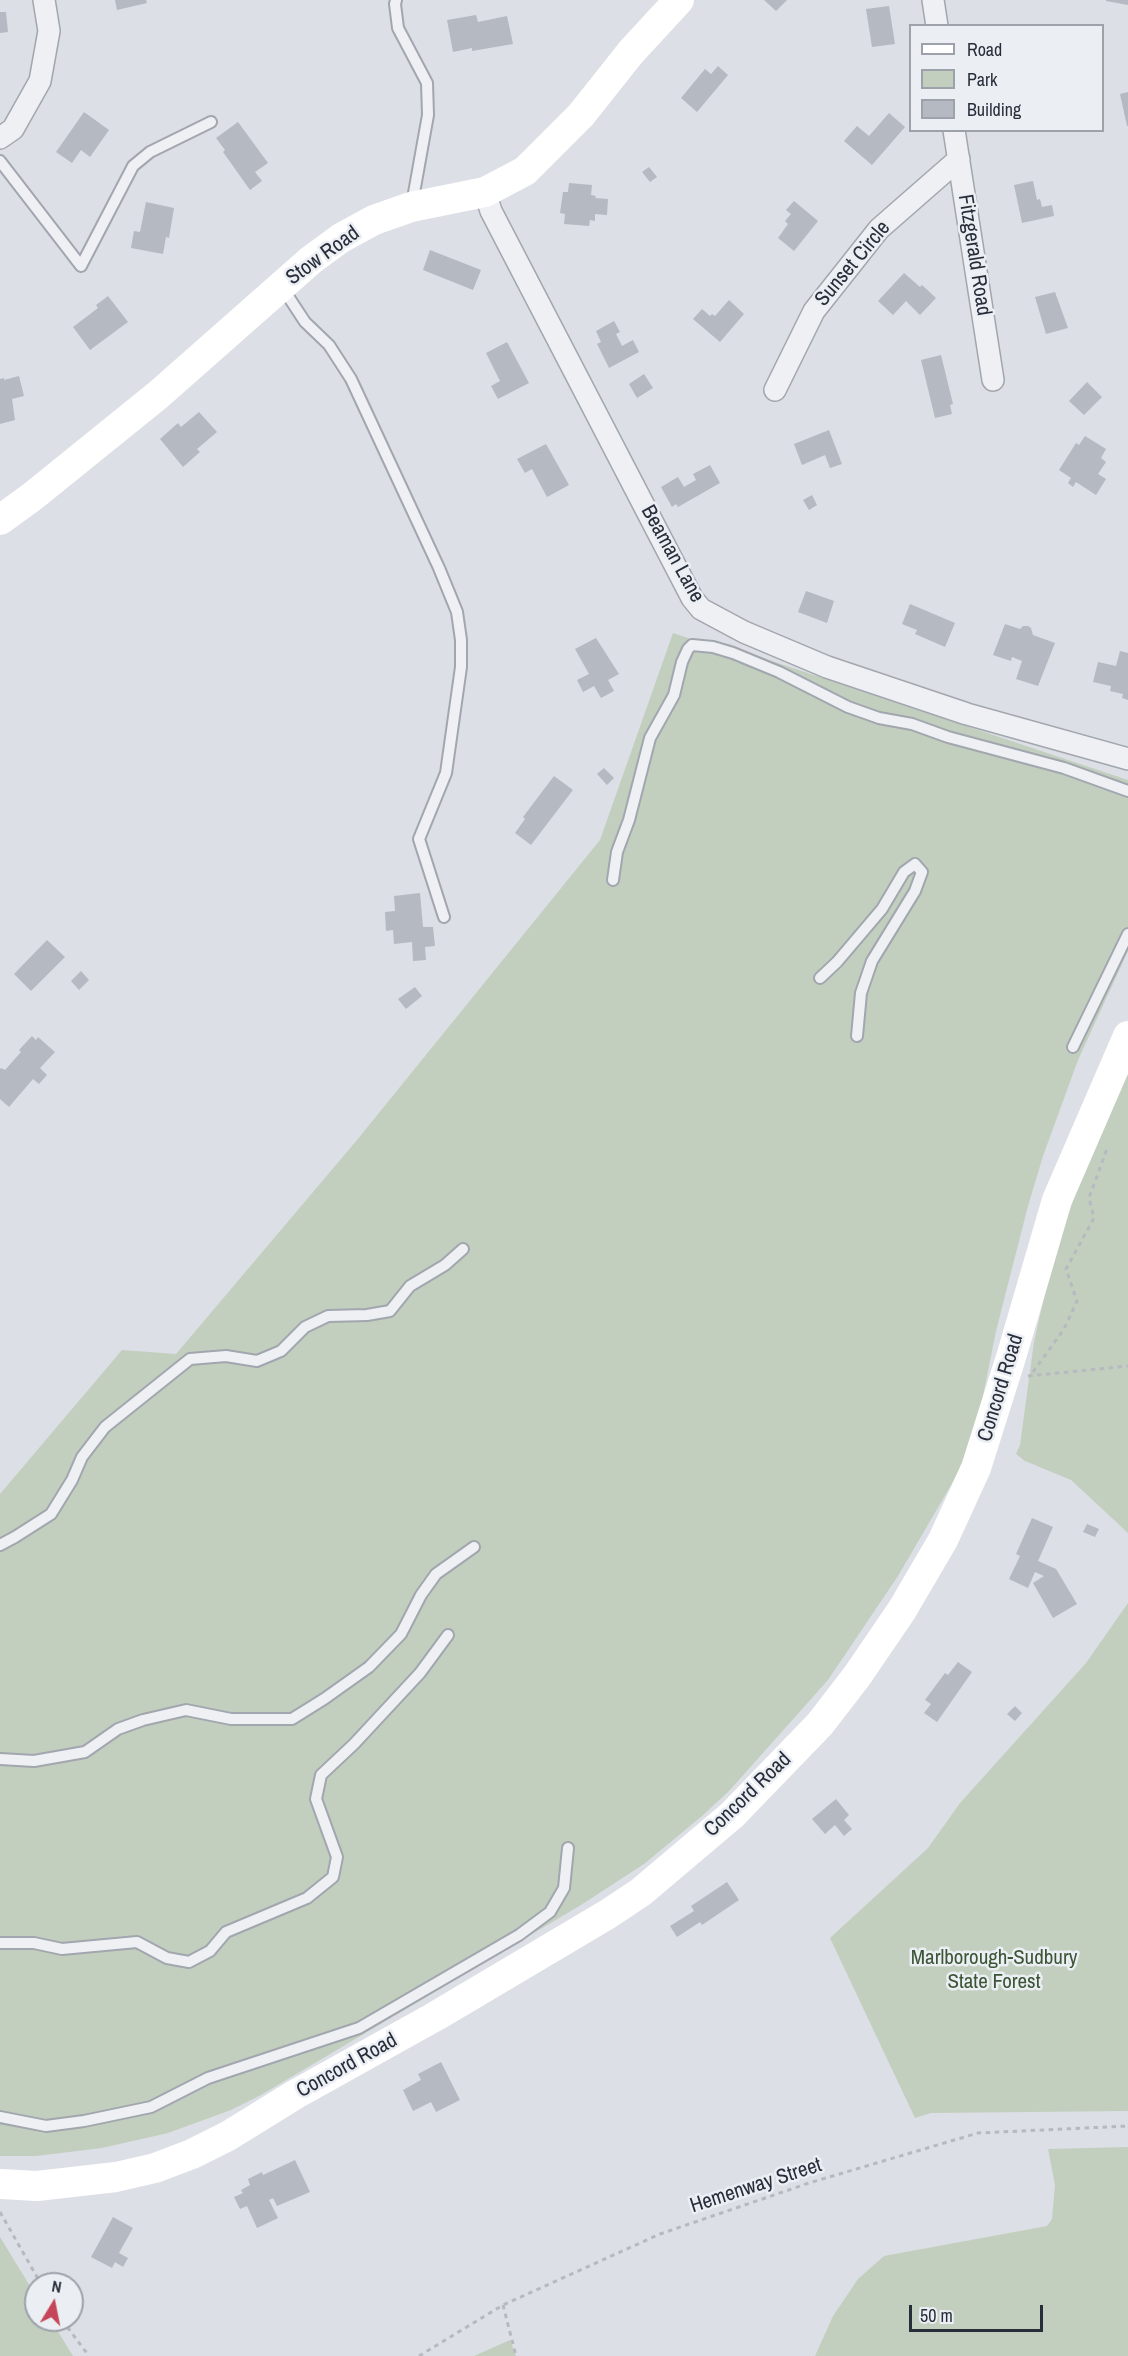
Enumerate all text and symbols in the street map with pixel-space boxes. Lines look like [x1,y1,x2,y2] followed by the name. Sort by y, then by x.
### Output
[909,24,1104,132] legend
[967,37,1002,62] text: Road
[967,67,997,92] text: Park
[967,97,1021,122] text: Building
[952,193,996,317] street label: Fitzgerald Road
[810,216,896,312] street label: Sunset Circle
[282,221,364,291] street label: Stow Road
[635,501,709,607] street label: Beaman Lane
[973,1331,1029,1445] street label: Concord Road
[699,1747,797,1843] street label: Concord Road
[911,1945,1077,1995] park label: Marlborough-Sudbury State Forest
[292,2028,402,2104] street label: Concord Road
[687,2153,825,2219] street label: Hemenway Street
[24,2272,84,2332] north arrow
[50,2275,63,2298] text: N
[912,2293,1046,2331] scale bar
[920,2303,953,2328] text: 50 m

